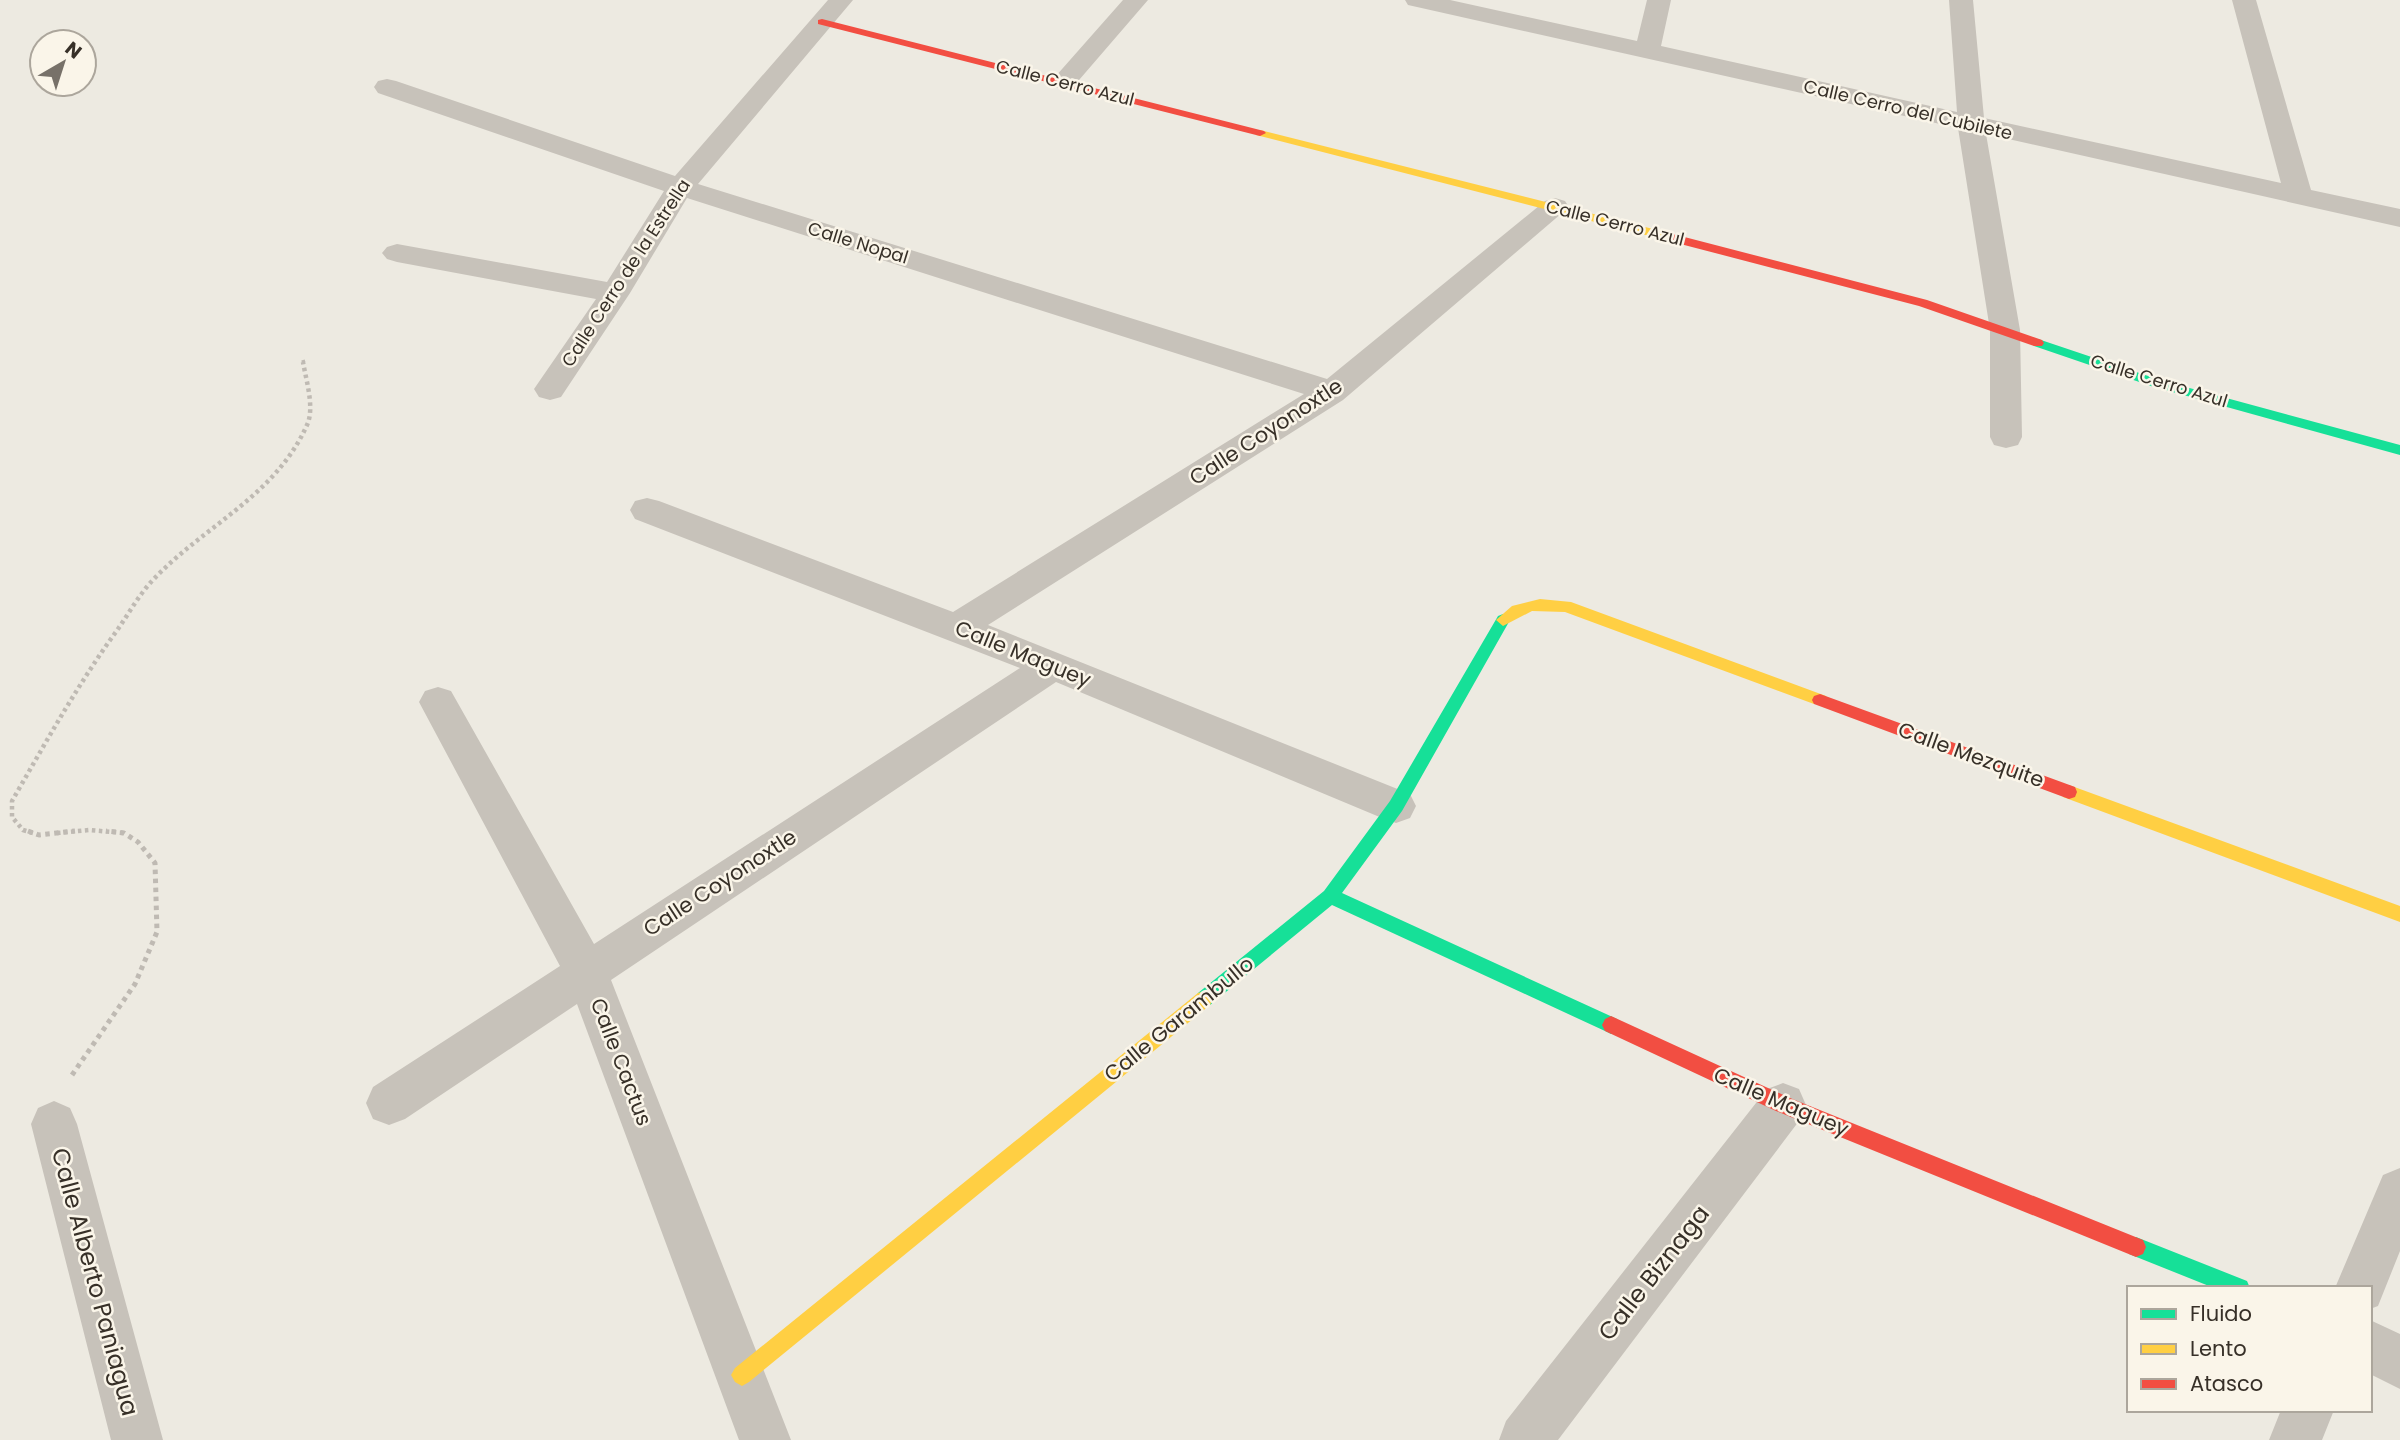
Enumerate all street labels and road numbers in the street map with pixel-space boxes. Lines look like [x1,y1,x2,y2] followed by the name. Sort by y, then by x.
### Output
[993,53,1137,112] street label: Calle Cerro Azul
[1801,73,2015,146] street label: Calle Cerro del Cubilete
[555,174,696,372] street label: Calle Cerro de la Estrella
[1543,193,1687,252] street label: Calle Cerro Azul
[805,215,911,270] street label: Calle Nopal
[2088,348,2231,413] street label: Calle Cerro Azul
[1184,371,1348,492] street label: Calle Coyonoxtle
[951,613,1096,694] street label: Calle Maguey
[1894,715,2048,794] street label: Calle Mezquite
[638,822,802,943] street label: Calle Coyonoxtle
[1098,949,1260,1088] street label: Calle Garambullo
[584,994,659,1130] street label: Calle Cactus
[1709,1060,1853,1143] street label: Calle Maguey
[44,1144,147,1419] street label: Calle Alberto Paniagua
[1590,1198,1717,1347] street label: Calle Biznaga

